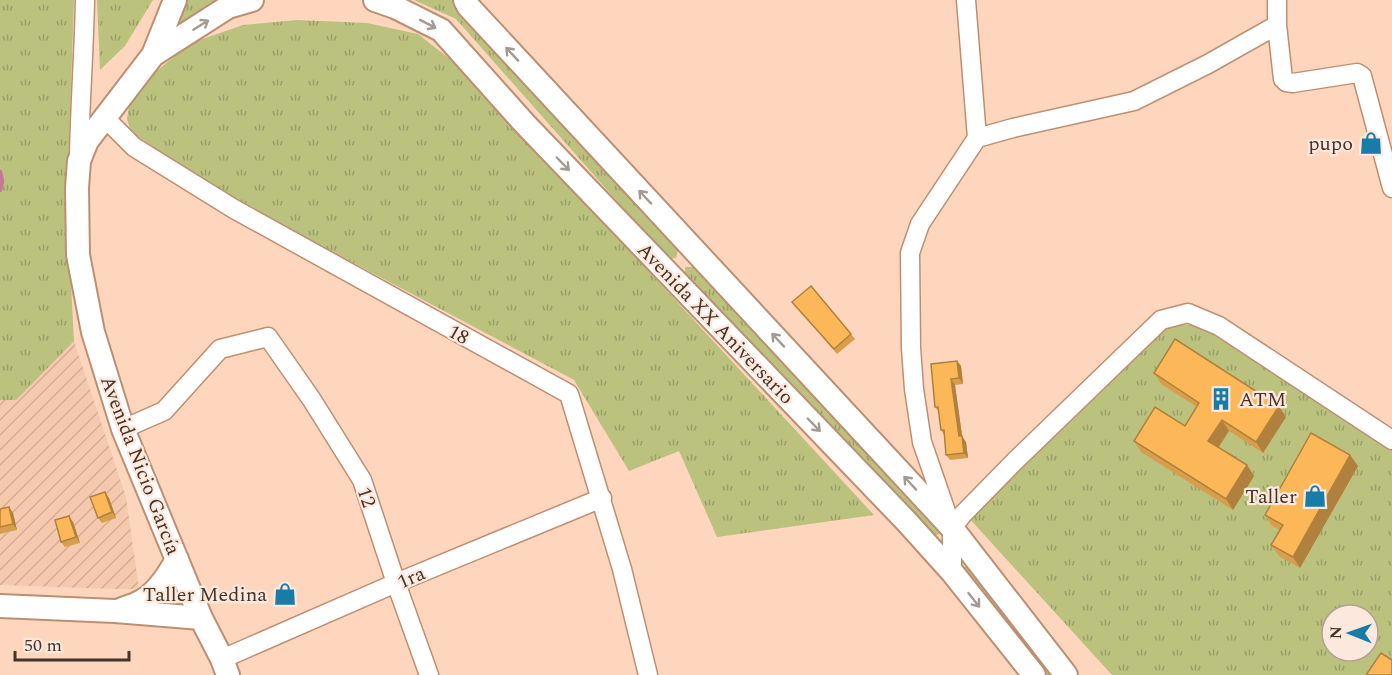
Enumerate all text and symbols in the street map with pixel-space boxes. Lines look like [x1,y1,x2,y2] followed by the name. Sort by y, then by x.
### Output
[192,18,209,30] one-way arrow
[419,18,437,30] one-way arrow
[506,47,520,62] one-way arrow
[1308,129,1353,159] place label: pupo
[1358,130,1384,156] shop icon: pupo
[555,156,570,171] one-way arrow
[638,190,652,205] one-way arrow
[630,236,801,411] street label: Avenida XX Aniversario
[442,317,475,353] street label: 18
[771,333,785,348] one-way arrow
[92,371,188,560] street label: Avenida Nicio García
[1239,385,1286,415] place label: ATM
[1208,386,1234,412] building icon: ATM
[807,418,821,433] one-way arrow
[903,476,917,491] one-way arrow
[1245,482,1297,512] place label: Taller
[349,483,383,512] street label: 12
[1302,483,1328,509] shop icon: Taller
[393,559,430,597] street label: 1ra
[143,580,267,610] place label: Taller Medina
[272,581,298,607] shop icon: Taller Medina
[968,592,981,608] one-way arrow
[1320,603,1380,663] north arrow
[15,624,129,662] scale bar
[1324,626,1348,639] text: N
[24,632,62,659] text: 50 m

